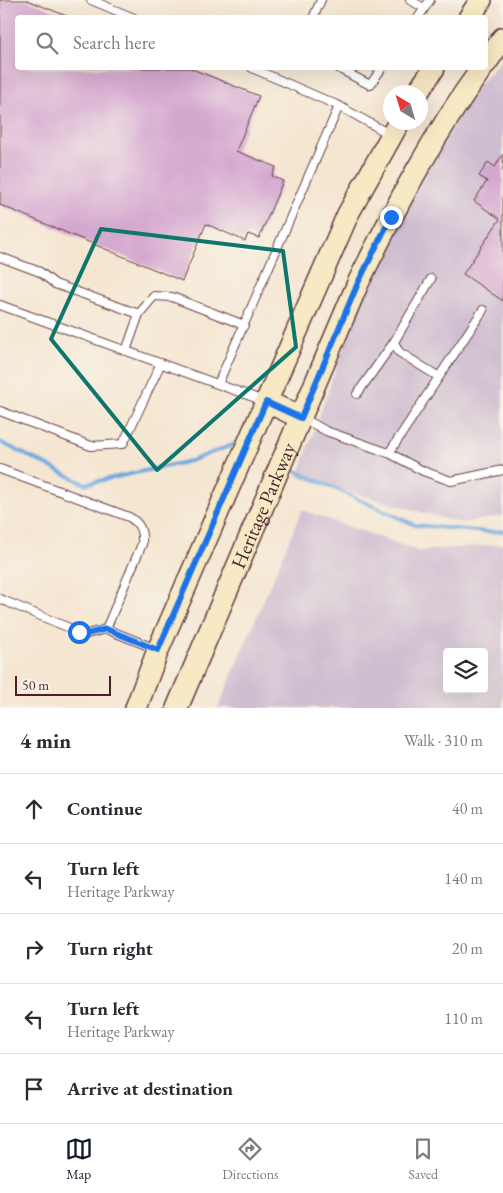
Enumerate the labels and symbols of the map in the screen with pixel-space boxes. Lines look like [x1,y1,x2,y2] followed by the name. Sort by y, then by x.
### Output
[383,85,428,130] north arrow
[380,206,403,229] route end
[225,438,302,573] street label: Heritage Parkway
[68,621,91,644] route start
[15,673,111,696] scale bar

